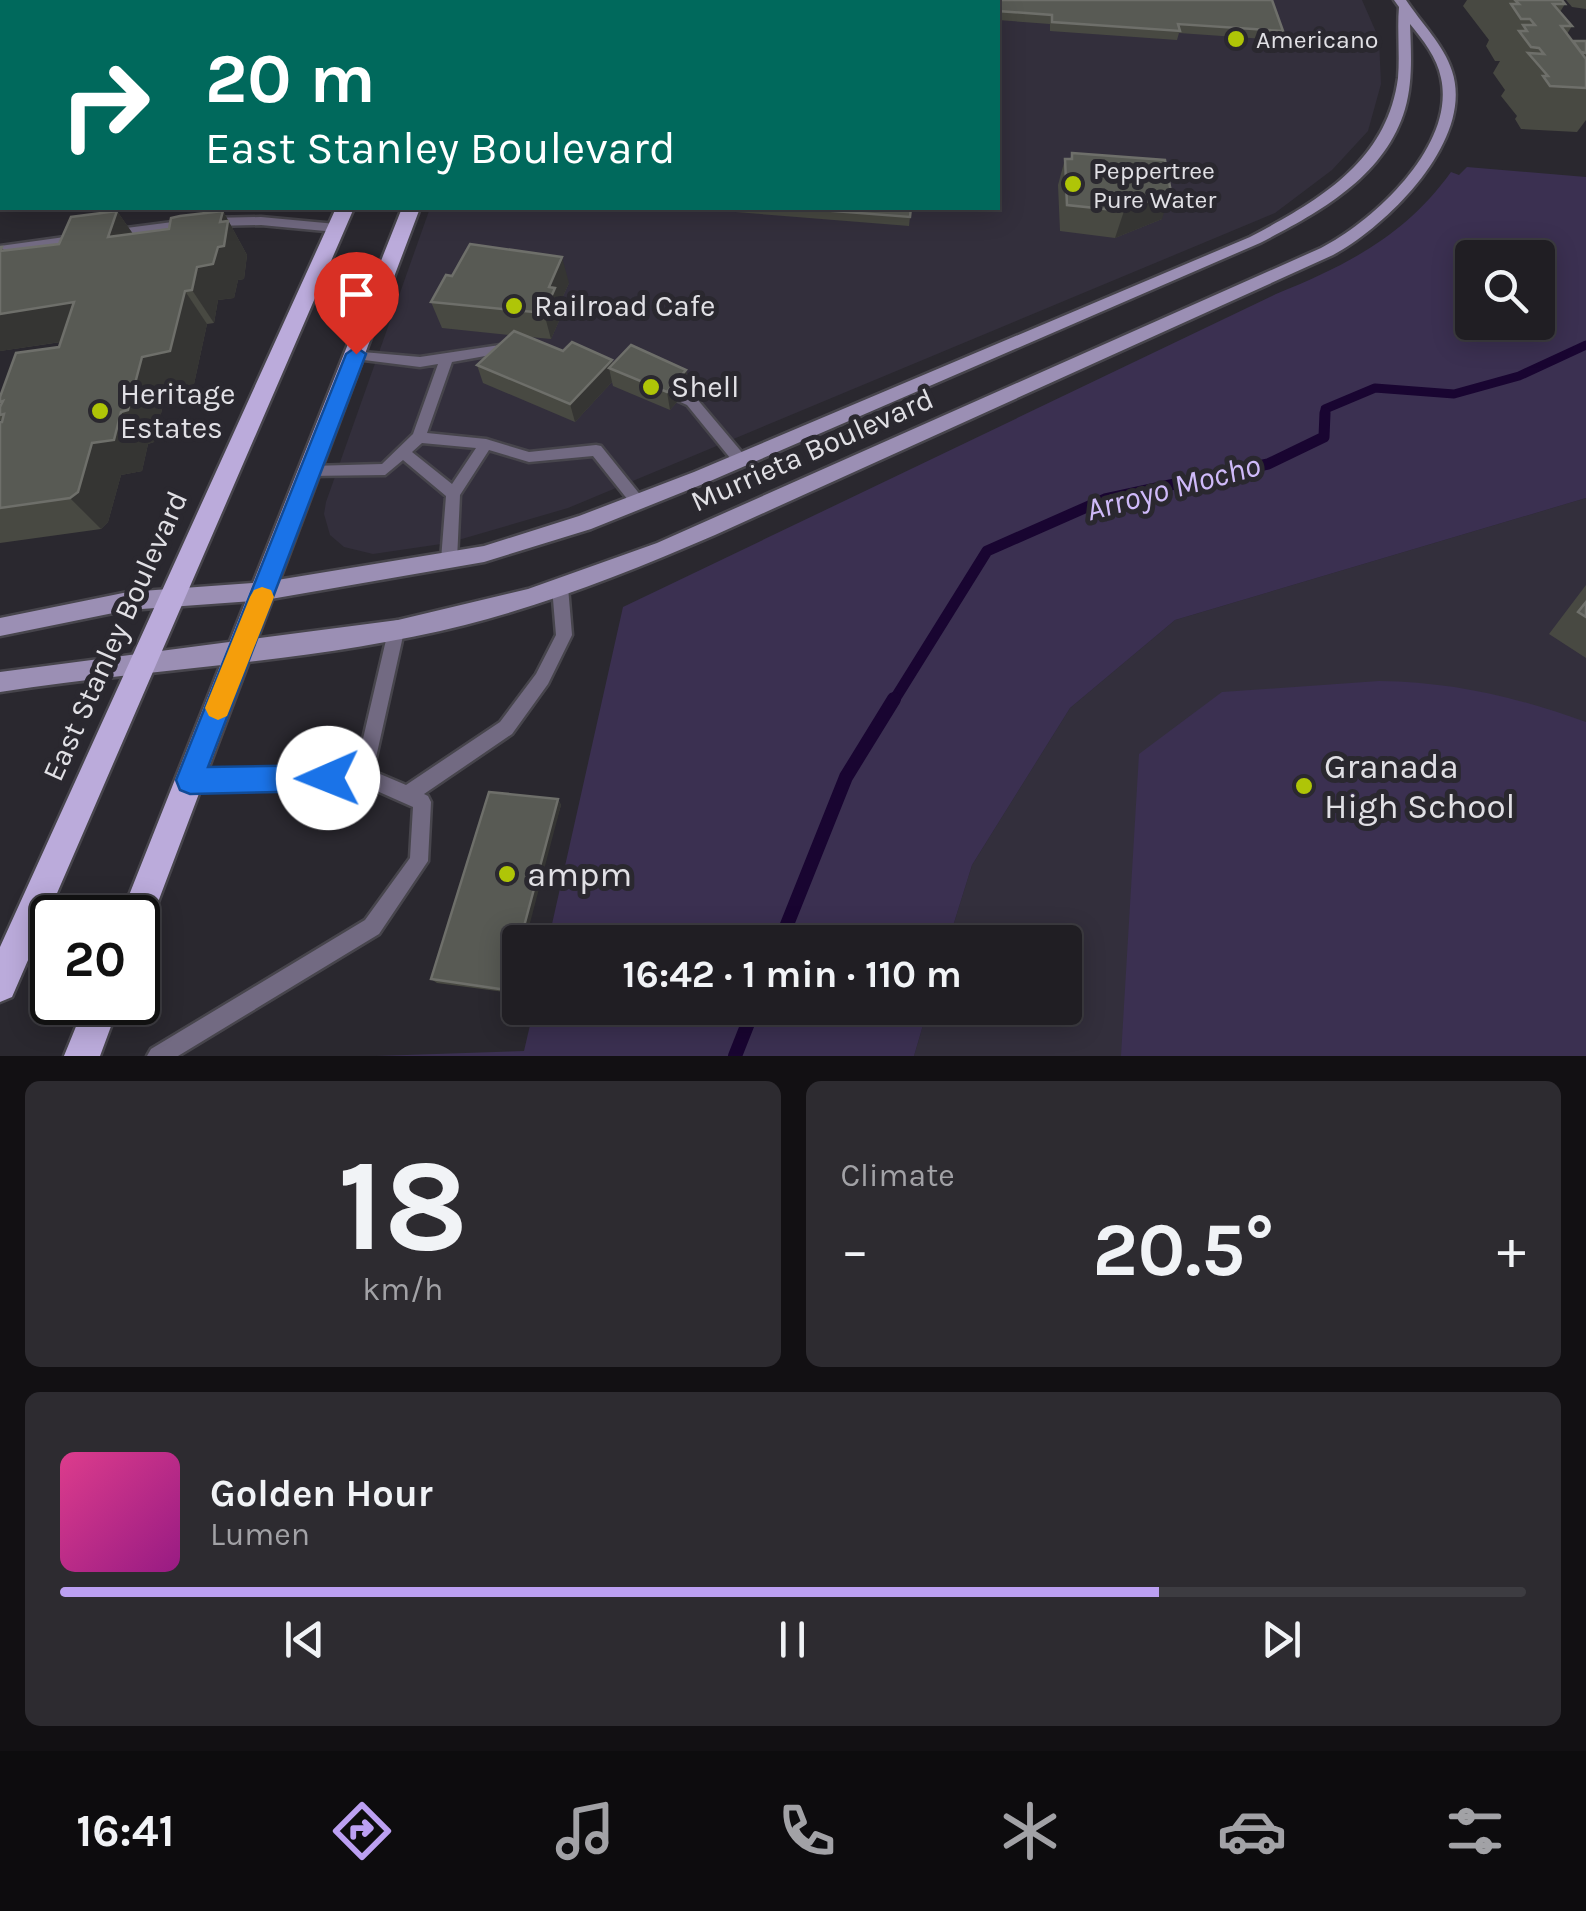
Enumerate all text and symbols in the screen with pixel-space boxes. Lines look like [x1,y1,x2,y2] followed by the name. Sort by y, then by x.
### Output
[1256,25,1379,54] place label: Americano
[1225,28,1247,50] marker: Americano
[205,38,376,120] text: 20 m
[40,40,170,170] icon: right
[205,122,676,174] text: East Stanley Boulevard
[1093,156,1217,214] place label: Peppertree Pure Water
[1062,173,1084,195] marker: Peppertree Pure Water
[1455,240,1555,340] map controls
[1455,240,1555,340] button: search
[314,252,399,355] pin
[329,267,384,322] icon: arrive
[534,288,715,324] place label: Railroad Cafe
[503,295,525,317] marker: Railroad Cafe
[671,369,739,405] place label: Shell
[120,376,235,446] place label: Heritage Estates
[640,376,662,398] marker: Shell
[685,380,939,520] street label: Murrieta Boulevard
[89,400,111,422] marker: Heritage Estates
[1082,446,1265,528] water label: Arroyo Mocho
[35,485,195,787] street label: East Stanley Boulevard
[276,726,380,830] position arrow
[1324,746,1515,827] place label: Granada High School
[1293,775,1315,797] marker: Granada High School
[527,854,632,895] place label: ampm
[496,863,518,885] marker: ampm
[30,895,160,1025] speed limit sign: 20
[622,952,962,997] text: 16:42 · 1 min · 110 m
[338,1130,468,1282] text: 18
[841,1157,955,1194] text: Climate
[1092,1206,1274,1294] text: 20.5°
[841,1218,869,1282] text: −
[1497,1218,1526,1282] text: +
[362,1271,443,1308] text: km/h
[210,1471,433,1516] text: Golden Hour
[210,1516,310,1553] text: Lumen
[277,1612,332,1667] icon: previous
[765,1612,820,1667] icon: pause
[1254,1612,1309,1667] icon: next
[327,1796,397,1866] icon: directions
[550,1796,620,1866] icon: music
[772,1796,842,1866] icon: phone
[995,1796,1065,1866] icon: climate
[1217,1796,1287,1866] icon: car
[1440,1796,1510,1866] icon: filters
[76,1805,175,1857] text: 16:41

